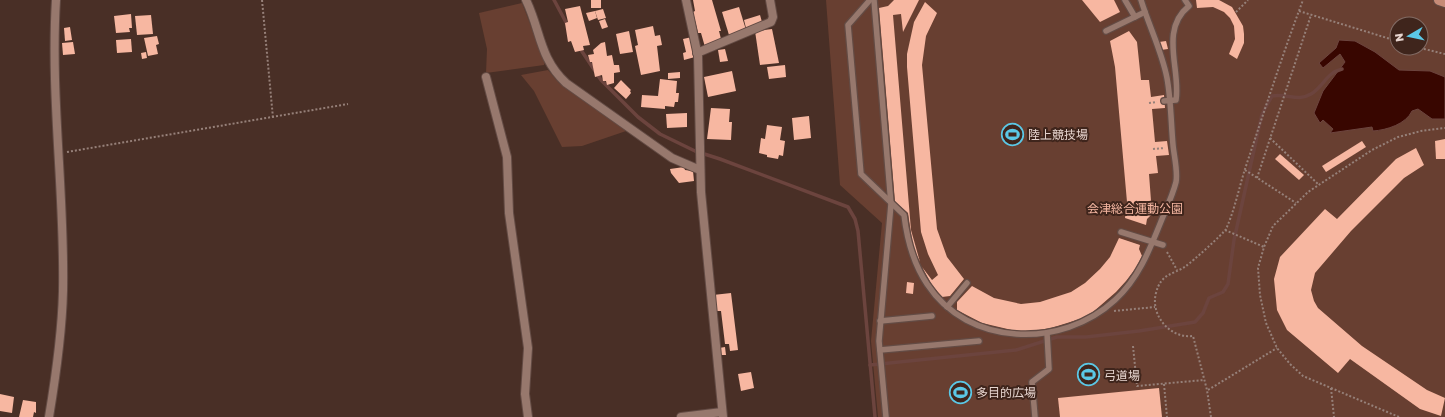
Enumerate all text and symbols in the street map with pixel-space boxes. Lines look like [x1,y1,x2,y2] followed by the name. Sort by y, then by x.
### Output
[1389,16,1429,56] north arrow
[1392,32,1406,43] text: N
[999,121,1025,147] sports icon: 陸上競技場
[1028,127,1088,142] place label: 陸上競技場
[1087,201,1183,216] park label: 会津総合運動公園
[1075,362,1101,388] sports icon: 弓道場
[1104,368,1140,383] place label: 弓道場
[947,379,973,405] sports icon: 多目的広場
[976,385,1036,400] place label: 多目的広場

